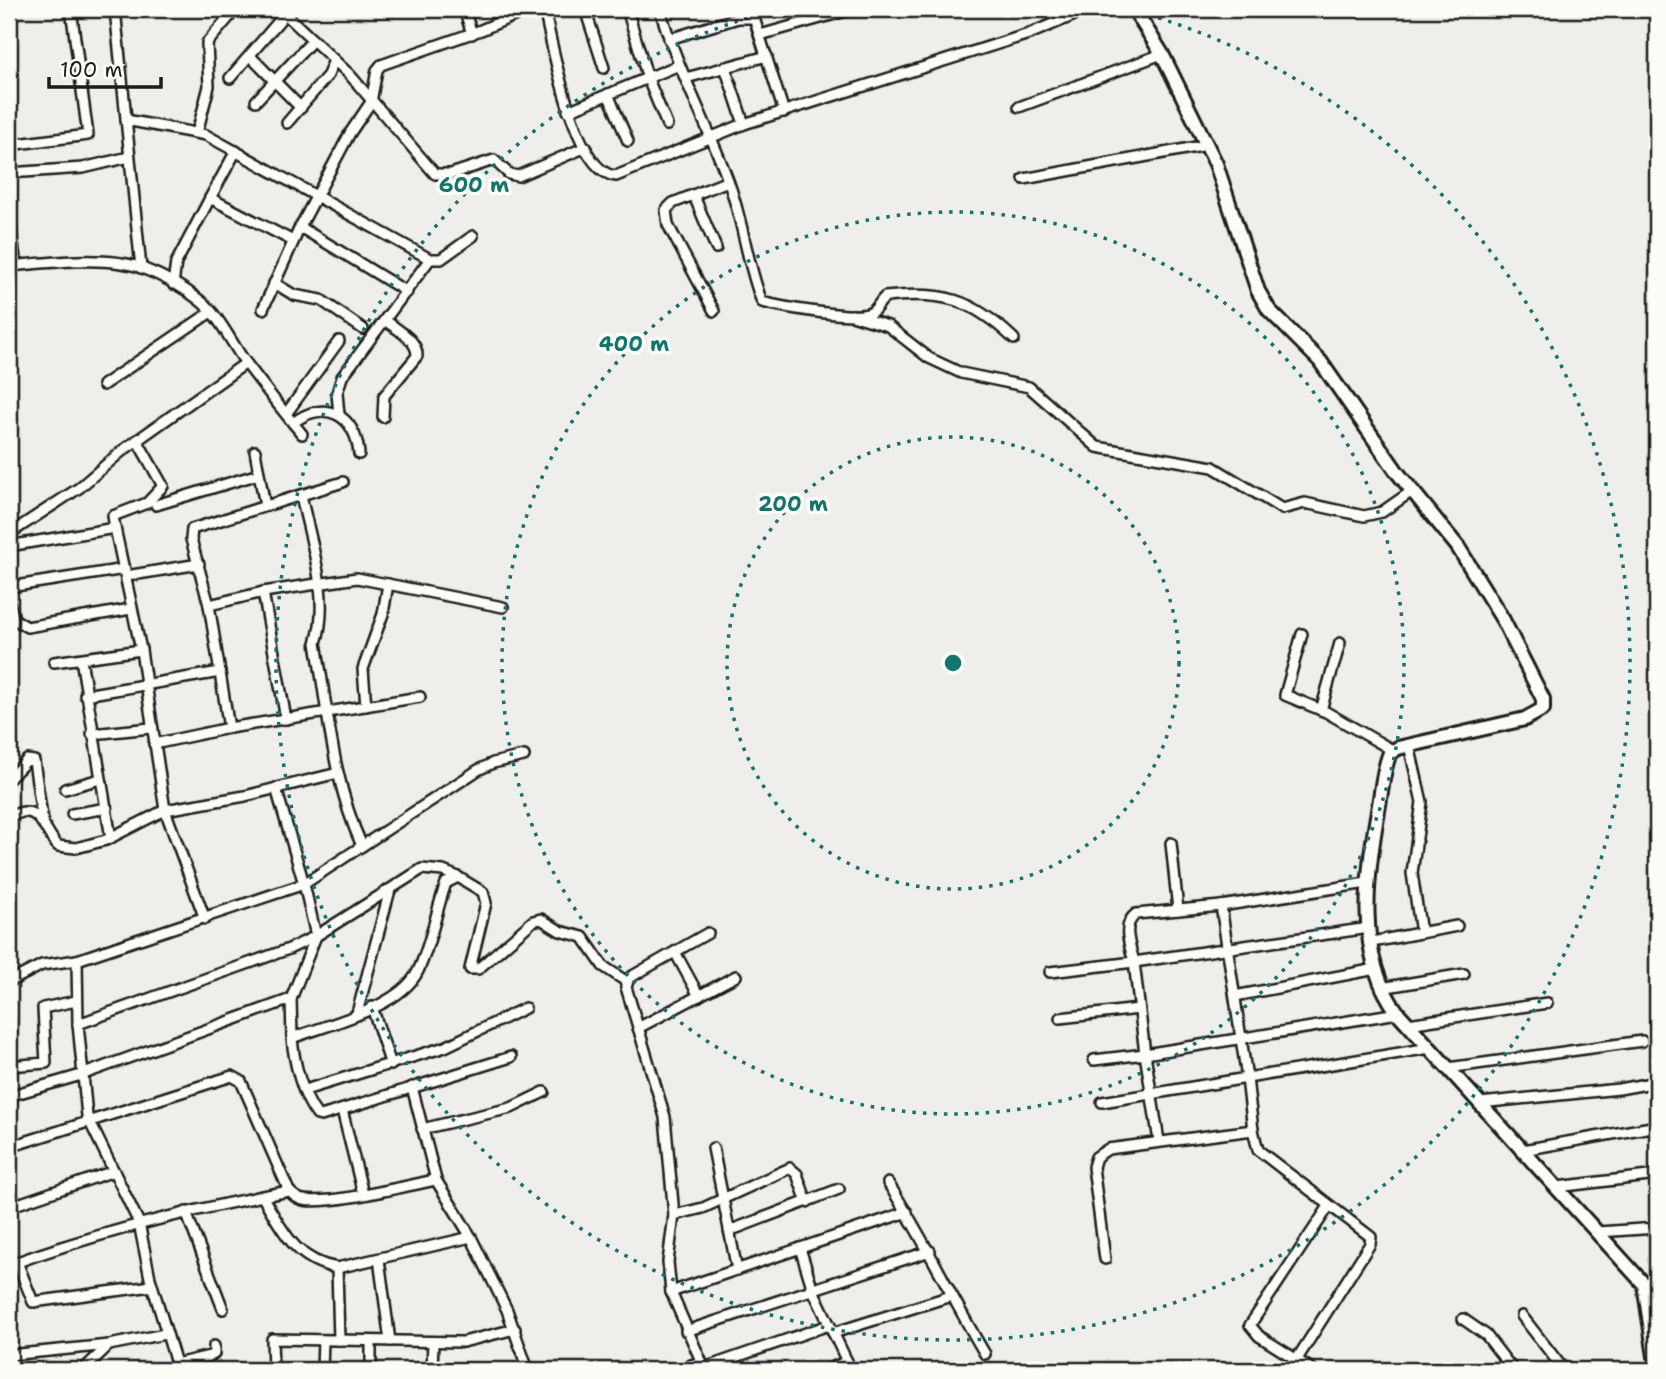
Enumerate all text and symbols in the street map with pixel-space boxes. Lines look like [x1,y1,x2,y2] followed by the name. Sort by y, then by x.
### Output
[49,46,161,90] scale bar
[60,56,123,84] text: 100 m
[439,171,509,199] text: 600 m
[599,330,669,358] text: 400 m
[758,490,828,518] text: 200 m
[941,651,965,675] centre of rings

